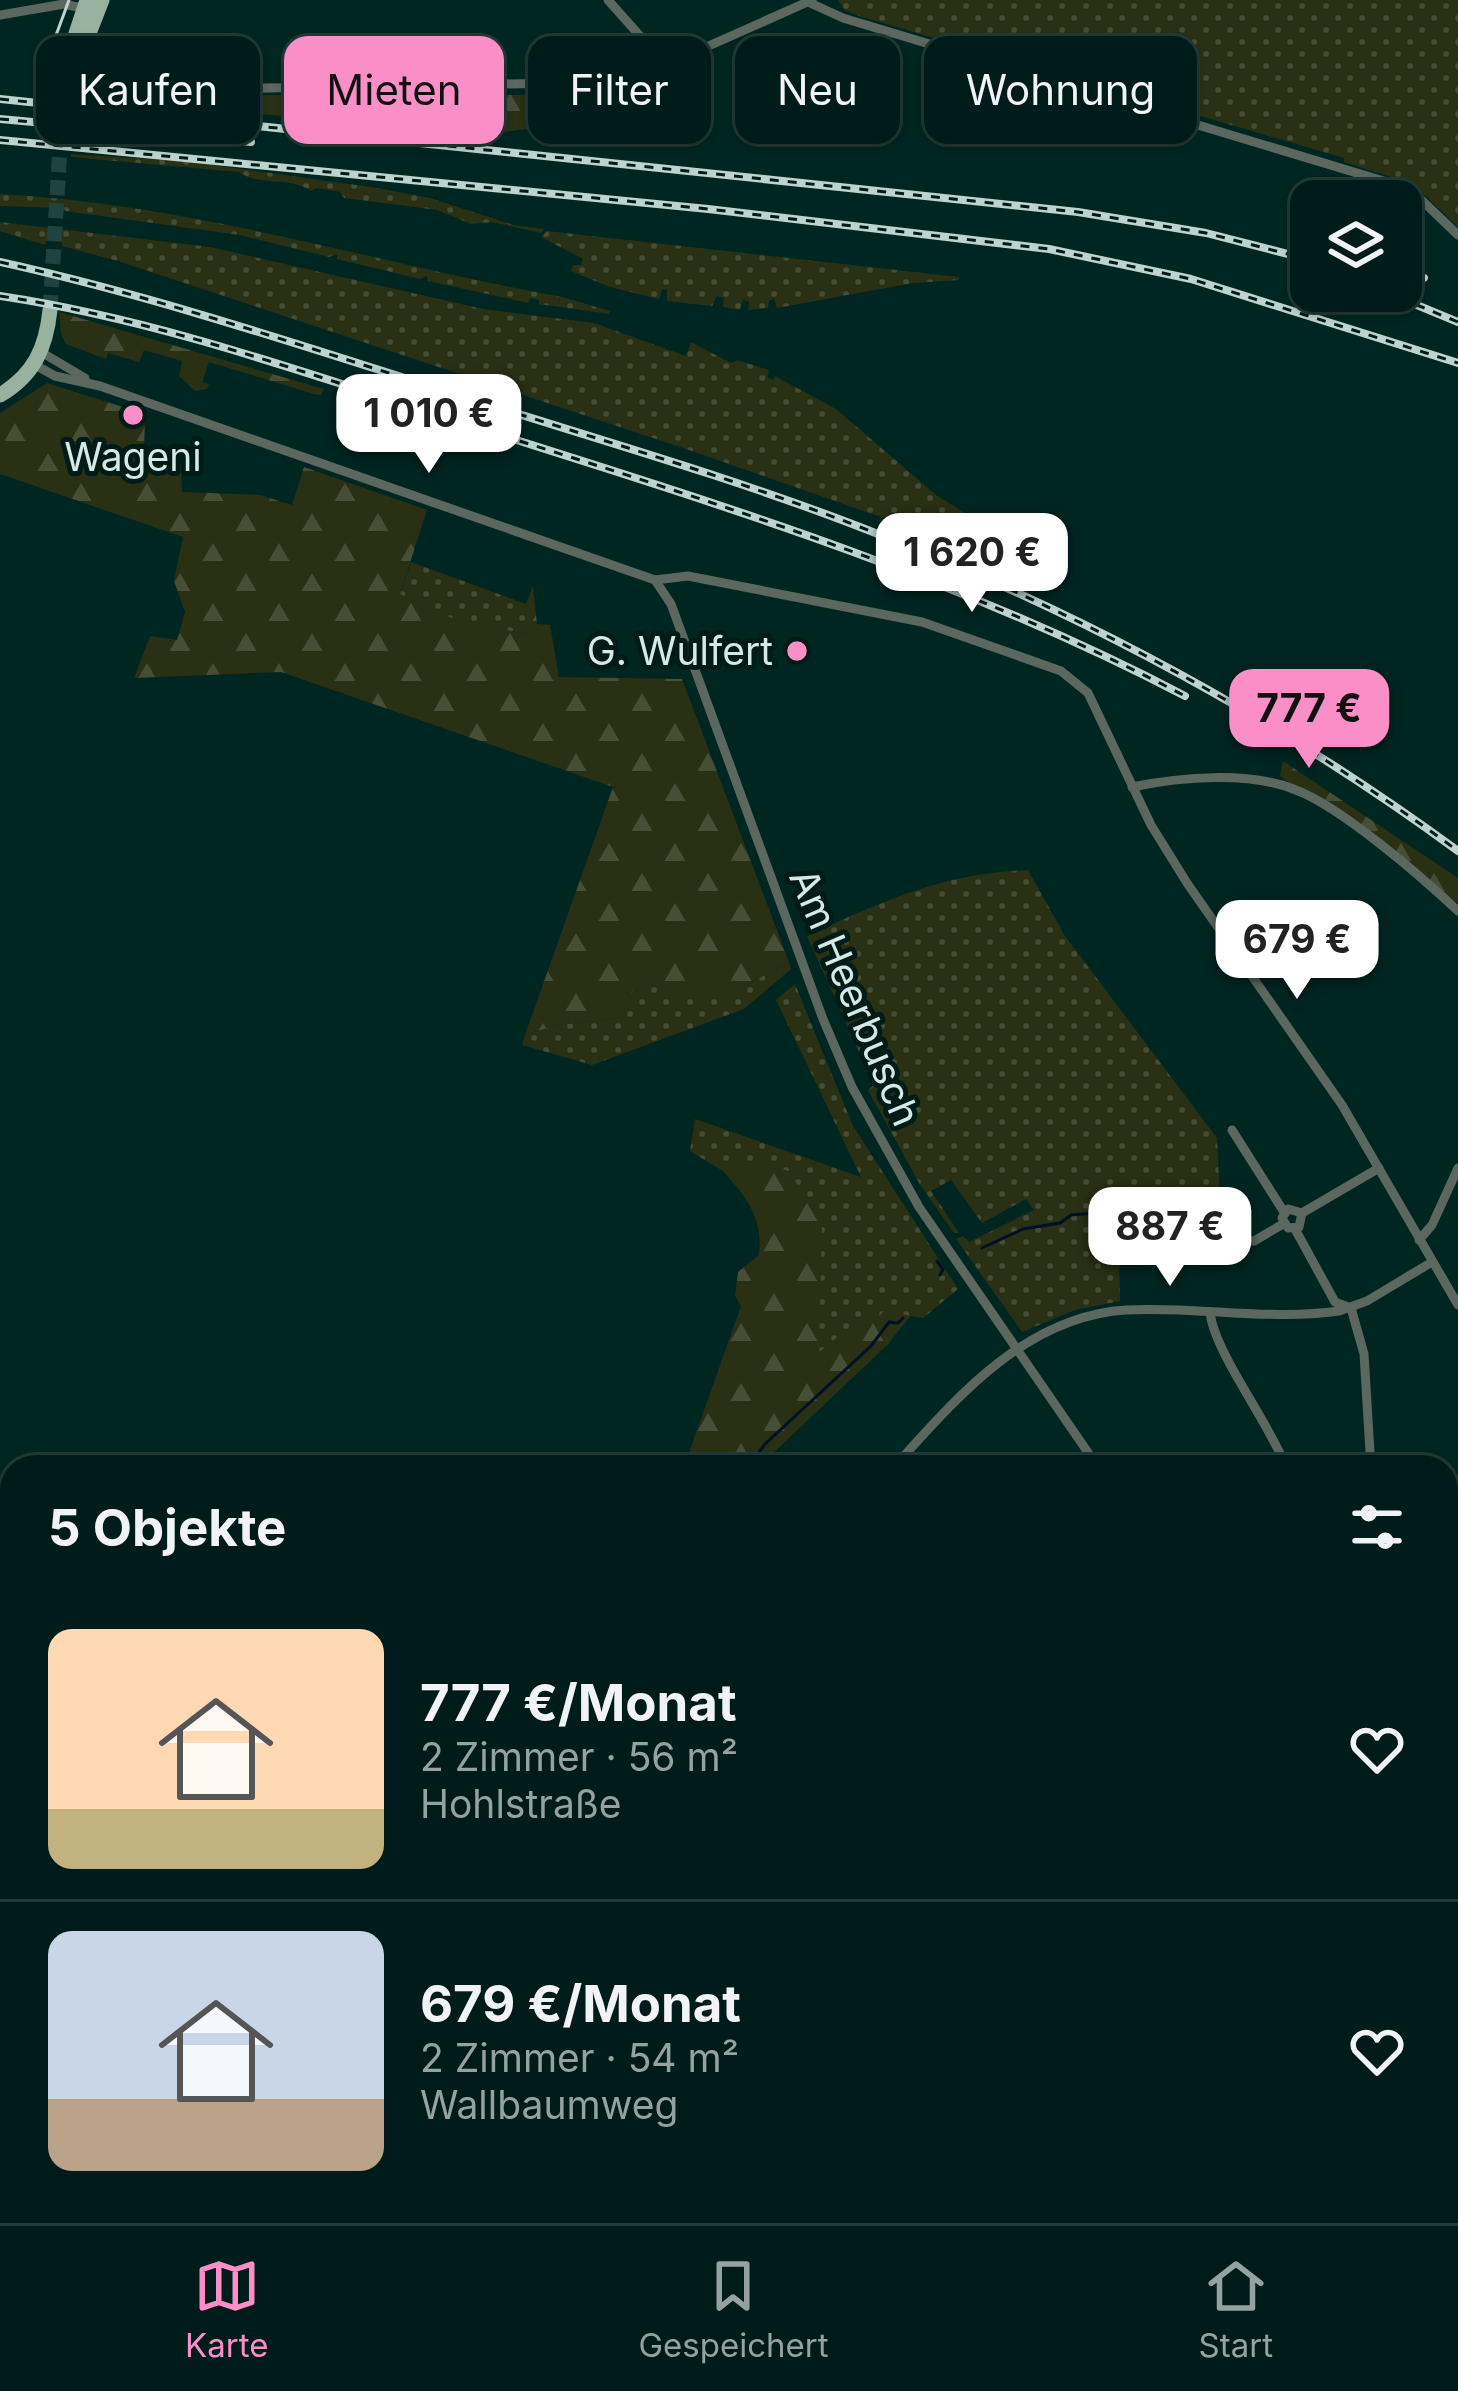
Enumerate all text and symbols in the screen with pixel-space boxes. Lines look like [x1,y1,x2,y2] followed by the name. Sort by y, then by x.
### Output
[36,36,260,144] chip: Kaufen
[284,36,504,144] chip: Mieten
[528,36,711,144] chip: Filter
[735,36,900,144] chip: Neu
[924,36,1197,144] chip: Wohnung
[1290,180,1422,312] map controls
[1290,180,1422,312] button: layers
[318,374,540,476] pin: 1 010 €
[363,389,495,436] text: 1 010 €
[120,402,146,428] marker: Wageni
[64,433,202,480] place label: Wageni
[861,513,1083,615] pin: 1 620 €
[903,528,1041,575] text: 1 620 €
[587,627,773,674] place label: G. Wulfert
[784,638,810,664] marker: G. Wulfert
[1225,669,1393,771] pin: 777 €
[1256,684,1362,731] text: 777 €
[780,861,931,1132] street label: Am Heerbusch
[1213,900,1381,1002] pin: 679 €
[1243,915,1351,962] text: 679 €
[1086,1187,1254,1289] pin: 887 €
[1115,1202,1225,1249] text: 887 €
[1344,1494,1410,1560] icon: filters
[48,1497,286,1558] text: 5 Objekte
[420,1672,737,1733] text: 777 €/Monat
[144,1677,288,1821] icon: home
[1344,1716,1410,1782] icon: heart
[420,1733,738,1780] text: 2 Zimmer · 56 m²
[420,1780,622,1827] text: Hohlstraße
[420,1973,741,2034] text: 679 €/Monat
[144,1979,288,2123] icon: home
[1344,2018,1410,2084] icon: heart
[420,2034,739,2081] text: 2 Zimmer · 54 m²
[420,2081,679,2128] text: Wallbaumweg
[185,2253,268,2365] tab: Karte
[638,2253,828,2365] tab: Gespeichert
[1199,2253,1273,2365] tab: Start

